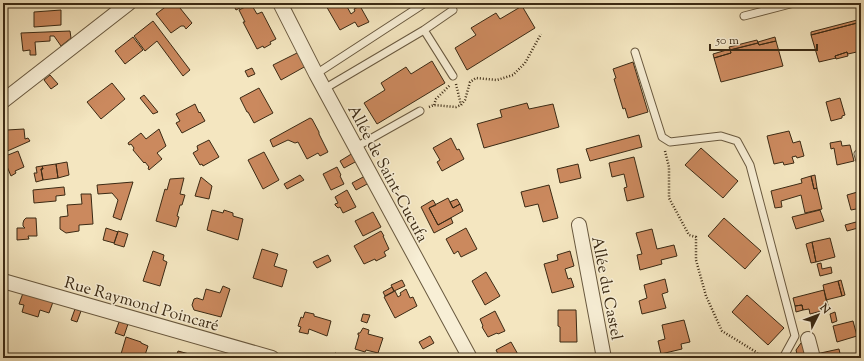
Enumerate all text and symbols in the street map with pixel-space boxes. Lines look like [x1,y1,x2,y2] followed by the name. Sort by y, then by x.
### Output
[710,26,817,52] scale bar
[715,32,739,50] text: 50 m
[341,101,433,248] street label: Allée de Saint-Cucufa
[584,235,627,343] street label: Allée du Castel
[61,272,221,339] street label: Rue Raymond Poincaré
[798,295,838,335] north arrow
[815,300,834,318] text: N

